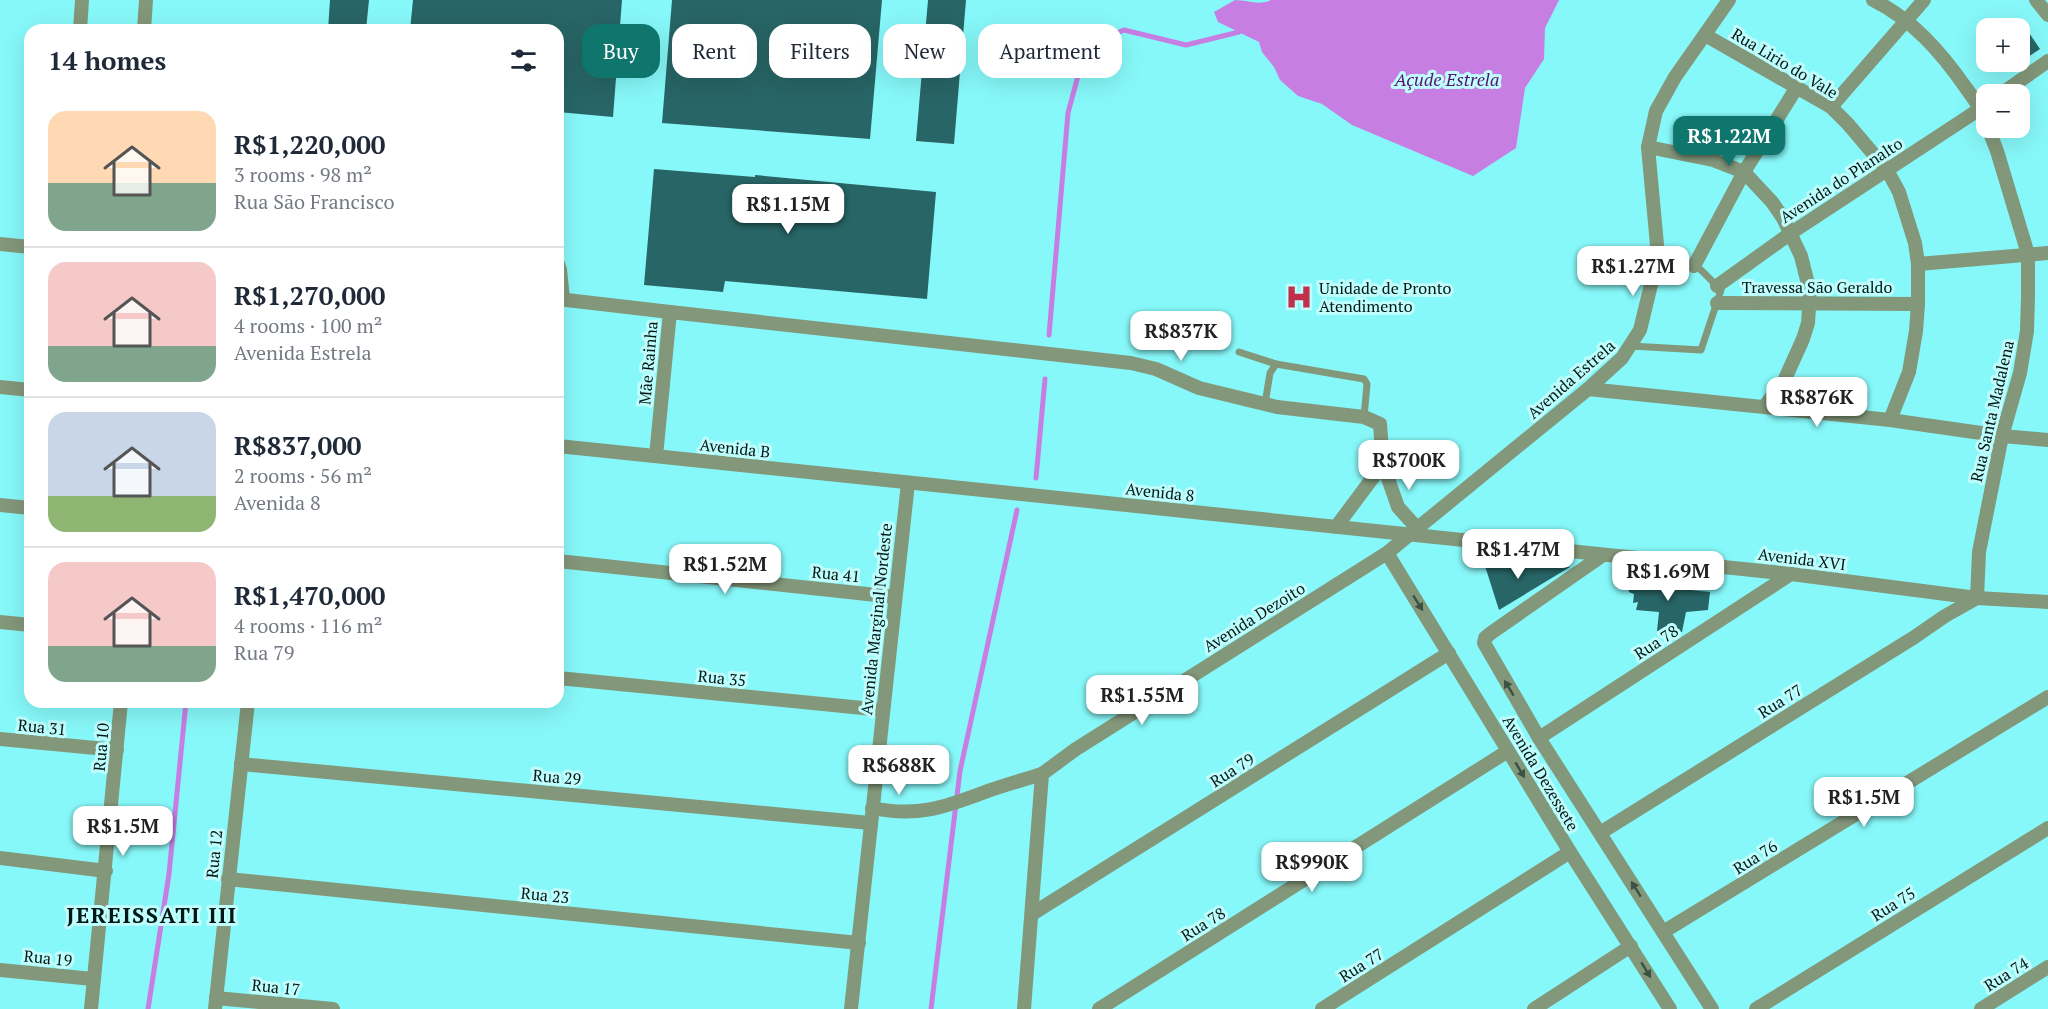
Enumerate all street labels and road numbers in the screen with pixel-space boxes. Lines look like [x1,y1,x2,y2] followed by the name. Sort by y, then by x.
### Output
[1728,23,1842,103] street label: Rua Lirio do Vale
[1775,132,1907,228] street label: Avenida do Planalto
[1742,276,1892,298] street label: Travessa São Geraldo
[633,320,663,406] street label: Mãe Rainha
[1522,335,1620,423] street label: Avenida Estrela
[1965,338,2019,484] street label: Rua Santa Madalena
[699,433,771,463] street label: Avenida B
[1124,477,1196,507] street label: Avenida 8
[855,522,897,716] street label: Avenida Marginal Nordeste
[1757,543,1847,575] street label: Avenida XVI
[811,561,861,587] street label: Rua 41
[1199,577,1309,657] street label: Avenida Dezoito
[1630,620,1682,664] street label: Rua 78
[697,665,747,691] street label: Rua 35
[1754,679,1806,723] street label: Rua 77
[1498,711,1584,835] street label: Avenida Dezessete
[17,714,67,740] street label: Rua 31
[88,722,114,772] street label: Rua 10
[1206,748,1258,792] street label: Rua 79
[532,764,582,790] street label: Rua 29
[201,829,227,879] street label: Rua 12
[1729,835,1782,879] street label: Rua 76
[520,882,570,908] street label: Rua 23
[1867,882,1919,926] street label: Rua 75
[1177,902,1229,946] street label: Rua 78
[1335,943,1387,987] street label: Rua 77
[23,945,73,971] street label: Rua 19
[1980,952,2033,996] street label: Rua 74
[251,974,301,1000] street label: Rua 17

